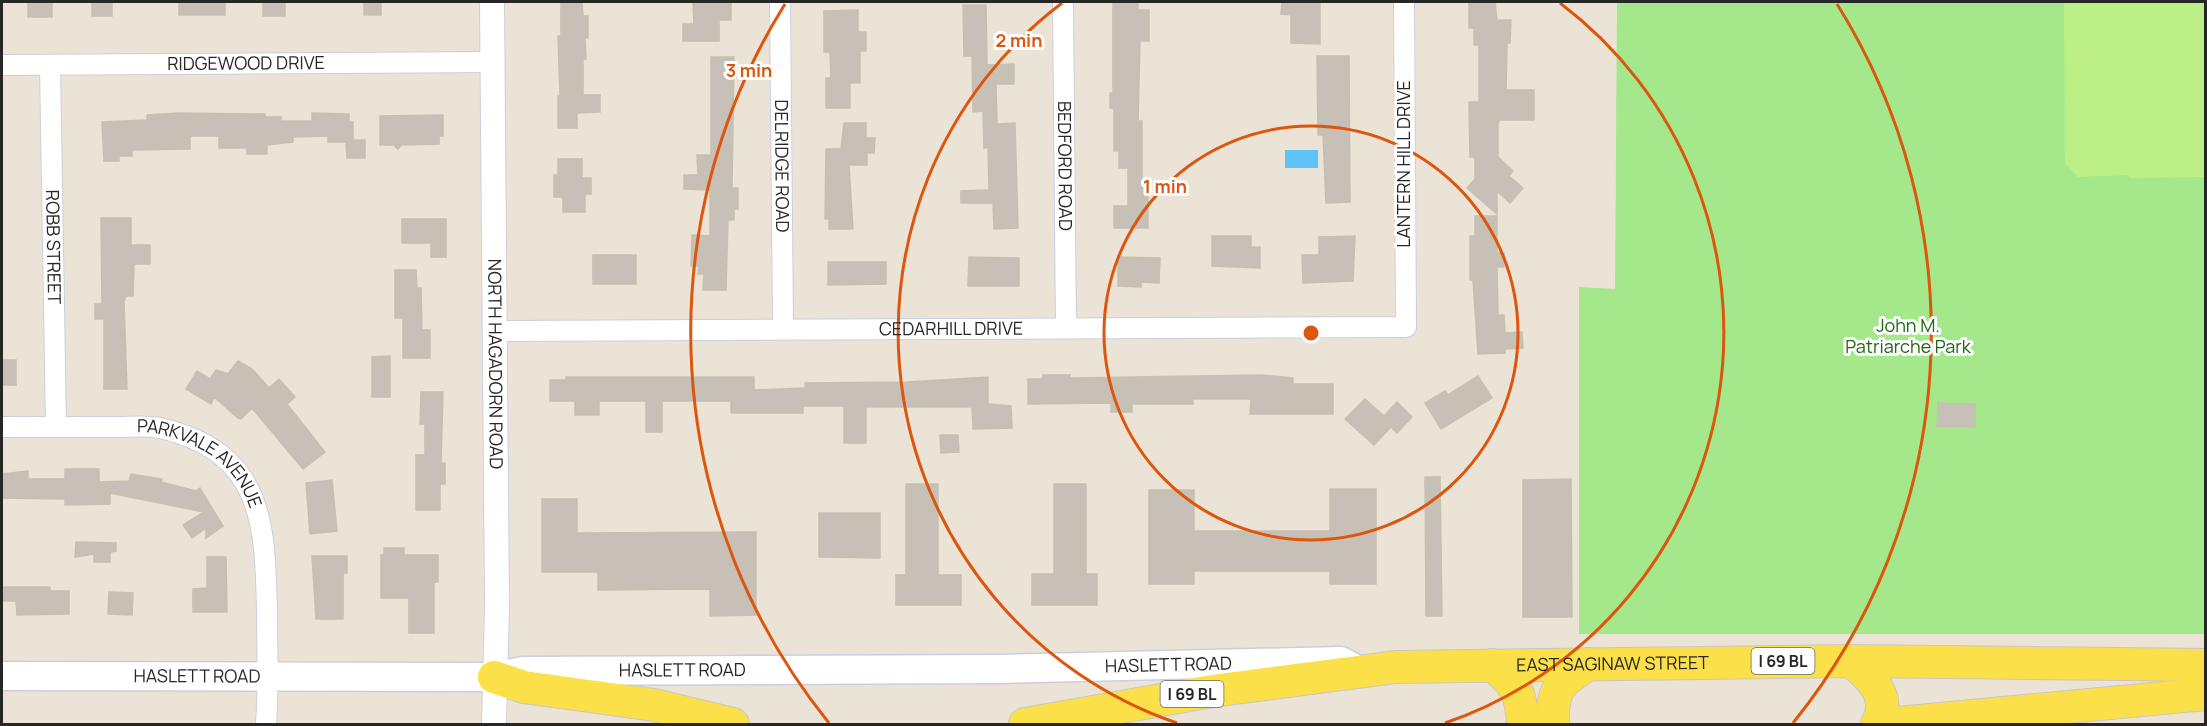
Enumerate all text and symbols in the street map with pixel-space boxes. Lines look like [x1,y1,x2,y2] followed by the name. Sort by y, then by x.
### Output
[996,28,1042,52] text: 2 min
[167,50,325,75] street label: RIDGEWOOD DRIVE
[726,58,772,82] text: 3 min
[1391,80,1415,248] street label: LANTERN HILL DRIVE
[770,99,795,233] street label: DELRIDGE ROAD
[1053,101,1078,231] street label: BEDFORD ROAD
[1143,174,1187,198] text: 1 min
[41,189,67,305] street label: ROBB STREET
[483,259,509,469] street label: NORTH HAGADORN ROAD
[1845,313,1972,358] park label: John M. Patriarche Park
[879,316,1023,340] street label: CEDARHILL DRIVE
[1301,323,1321,343] centre of rings
[137,413,268,511] street label: PARKVALE AVENUE
[1752,648,1814,674] road number: I 69 BL
[1516,650,1709,676] street label: EAST SAGINAW STREET
[1104,651,1232,678] street label: HASLETT ROAD
[619,657,746,682] street label: HASLETT ROAD
[133,663,261,688] street label: HASLETT ROAD
[1160,681,1224,707] road number: I 69 BL

